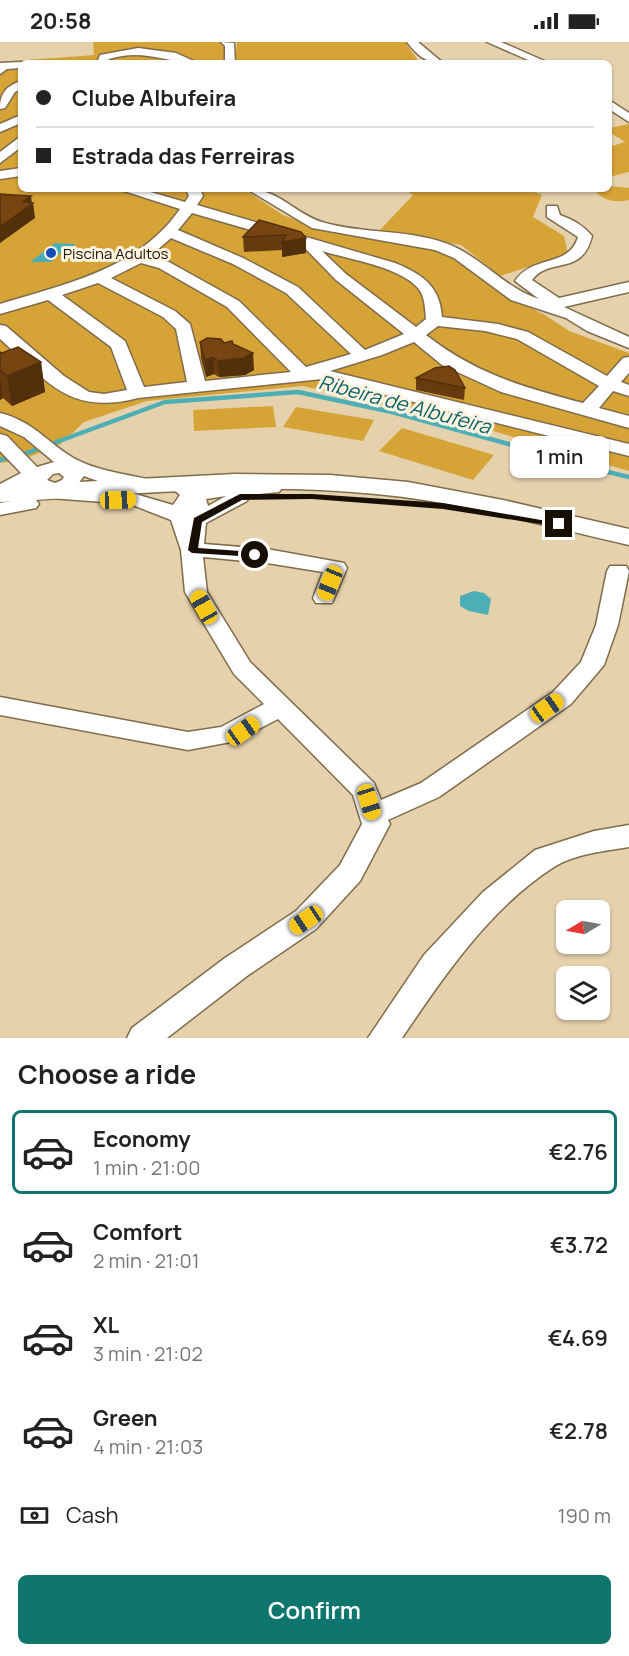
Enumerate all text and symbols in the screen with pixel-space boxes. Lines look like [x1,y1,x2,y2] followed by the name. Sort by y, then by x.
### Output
[30,6,91,36] text: 20:58
[72,83,236,113] text: Clube Albufeira
[72,141,295,171] text: Estrada das Ferreiras
[63,243,169,264] place label: Piscina Adultos
[44,246,58,260] marker: Piscina Adultos
[316,368,495,440] water label: Ribeira de Albufeira
[510,437,608,479] callout: 1 min
[536,443,583,470] text: 1 min
[100,490,136,510] car
[545,510,572,537] route end
[241,541,268,568] route start
[315,563,345,603] car
[187,587,221,627] car
[527,690,567,726] car
[223,713,263,749] car
[355,782,383,822] car
[556,900,610,954] north arrow
[556,900,610,1020] map controls
[286,902,326,938] car
[556,966,610,1020] button: layers
[18,1055,196,1092] text: Choose a ride
[93,1124,191,1154] text: Economy
[21,1125,75,1179] icon: car
[549,1137,608,1167] text: €2.76
[93,1154,200,1181] text: 1 min · 21:00
[93,1217,182,1247] text: Comfort
[21,1218,75,1272] icon: car
[550,1230,608,1260] text: €3.72
[93,1247,200,1274] text: 2 min · 21:01
[93,1310,119,1340] text: XL
[21,1311,75,1365] icon: car
[548,1323,608,1353] text: €4.69
[93,1340,203,1367] text: 3 min · 21:02
[93,1403,158,1433] text: Green
[21,1404,75,1458] icon: car
[549,1416,608,1446] text: €2.78
[93,1433,203,1460] text: 4 min · 21:03
[18,1499,51,1532] icon: cash
[66,1500,119,1530] text: Cash
[558,1502,611,1529] text: 190 m
[18,1575,611,1644] button: Confirm

